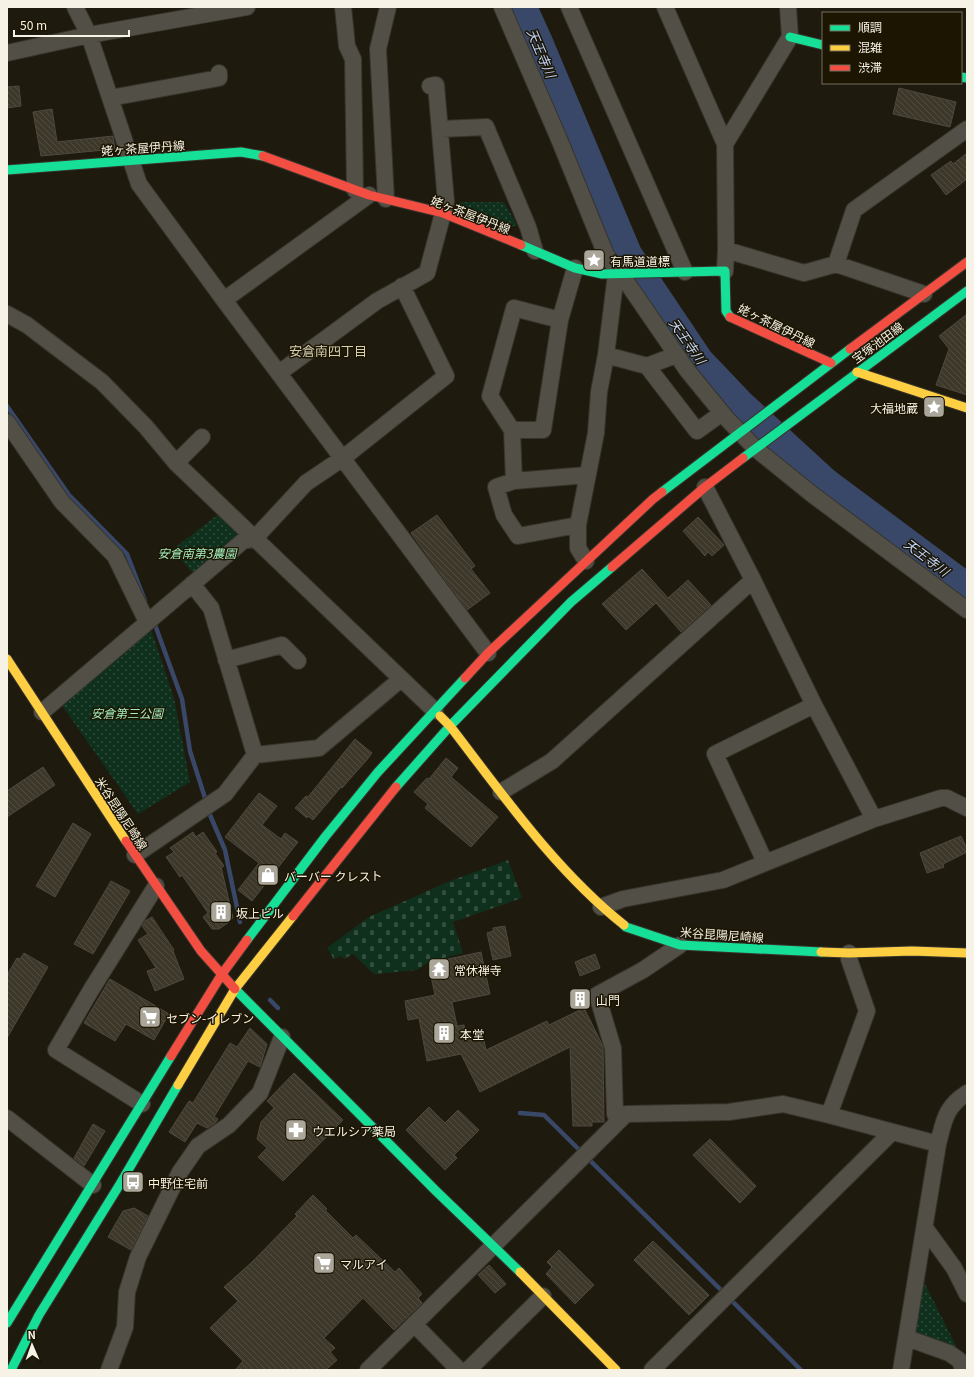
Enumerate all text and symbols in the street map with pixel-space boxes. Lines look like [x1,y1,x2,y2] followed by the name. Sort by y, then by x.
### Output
[14,12,129,38] scale bar
[822,12,962,84] legend
[20,16,47,33] text: 50 m
[858,18,882,35] text: 順調
[523,25,562,82] water label: 天王寺川
[858,38,882,55] text: 混雑
[858,58,882,75] text: 渋滞
[101,136,185,158] street label: 姥ヶ茶屋伊丹線
[429,191,513,237] street label: 姥ヶ茶屋伊丹線
[581,247,607,273] place icon: 有馬道道標
[610,252,670,269] place label: 有馬道道標
[736,299,818,351] street label: 姥ヶ茶屋伊丹線
[665,314,712,369] water label: 天王寺川
[848,317,906,367] street label: 宝塚池田線
[289,341,367,360] district label: 安倉南四丁目
[921,394,947,420] place icon: 大福地蔵
[870,399,918,416] place label: 大福地蔵
[901,534,955,581] water label: 天王寺川
[158,544,238,561] park label: 安倉南第3農園
[91,704,165,721] park label: 安倉第三公園
[92,773,152,853] street label: 米谷昆陽尼崎線
[255,862,281,888] shop icon: バーバー クレスト
[284,867,383,884] place label: バーバー クレスト
[208,899,234,925] building icon: 坂上ビル
[236,904,284,921] place label: 坂上ビル
[680,923,764,945] street label: 米谷昆陽尼崎線
[426,956,452,982] temple icon: 常休禅寺
[454,961,502,978] place label: 常休禅寺
[567,986,593,1012] building icon: 山門
[596,991,620,1008] place label: 山門
[137,1004,163,1030] supermarket icon: セブン-イレブン
[166,1009,254,1026] place label: セブン-イレブン
[431,1020,457,1046] building icon: 本堂
[460,1025,484,1042] place label: 本堂
[283,1117,309,1143] pharmacy icon: ウエルシア薬局
[312,1122,396,1139] place label: ウエルシア薬局
[120,1169,146,1195] bus stop icon: 中野住宅前
[148,1174,208,1191] place label: 中野住宅前
[311,1250,337,1276] supermarket icon: マルアイ
[340,1255,387,1272] place label: マルアイ
[12,1325,52,1365] north arrow
[27,1326,36,1342] text: N

